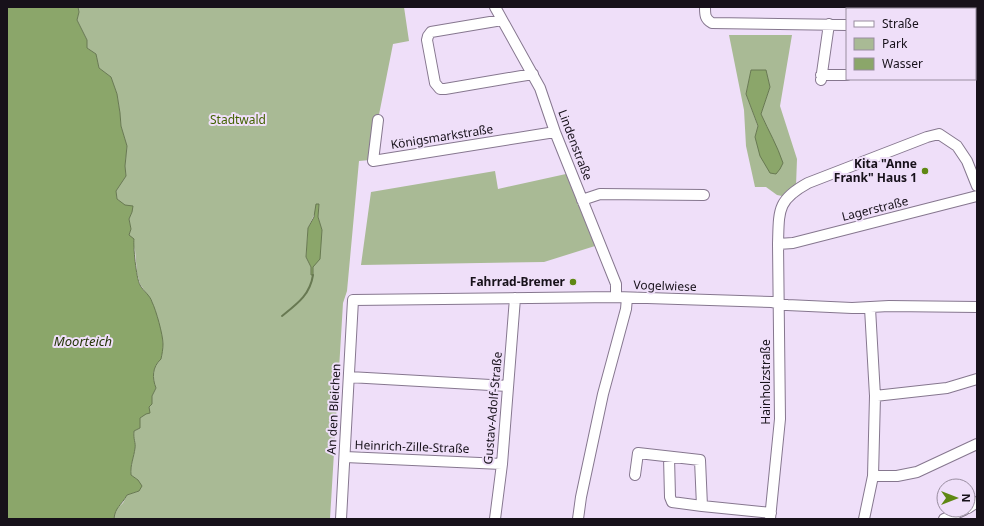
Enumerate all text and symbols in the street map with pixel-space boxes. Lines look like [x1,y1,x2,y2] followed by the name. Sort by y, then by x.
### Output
[846,8,976,80] legend
[882,15,919,32] text: Straße
[882,35,908,52] text: Park
[882,55,923,72] text: Wasser
[554,107,597,183] street label: Lindenstraße
[210,111,266,128] park label: Stadtwald
[389,120,495,153] street label: Königsmarkstraße
[834,155,917,186] place label: Kita "Anne Frank" Haus 1
[920,166,930,176] marker: Kita "Anne Frank" Haus 1
[840,192,910,225] street label: Lagerstraße
[470,273,566,290] place label: Fahrrad-Bremer
[633,276,697,295] street label: Vogelwiese
[568,277,578,287] marker: Fahrrad-Bremer
[54,332,112,350] water label: Moorteich
[757,339,774,425] street label: Hainholzstraße
[479,351,506,465] street label: Gustav-Adolf-Straße
[323,363,344,455] street label: An den Bleichen
[354,436,470,457] street label: Heinrich-Zille-Straße
[936,478,976,518] north arrow
[959,494,974,502] text: N

